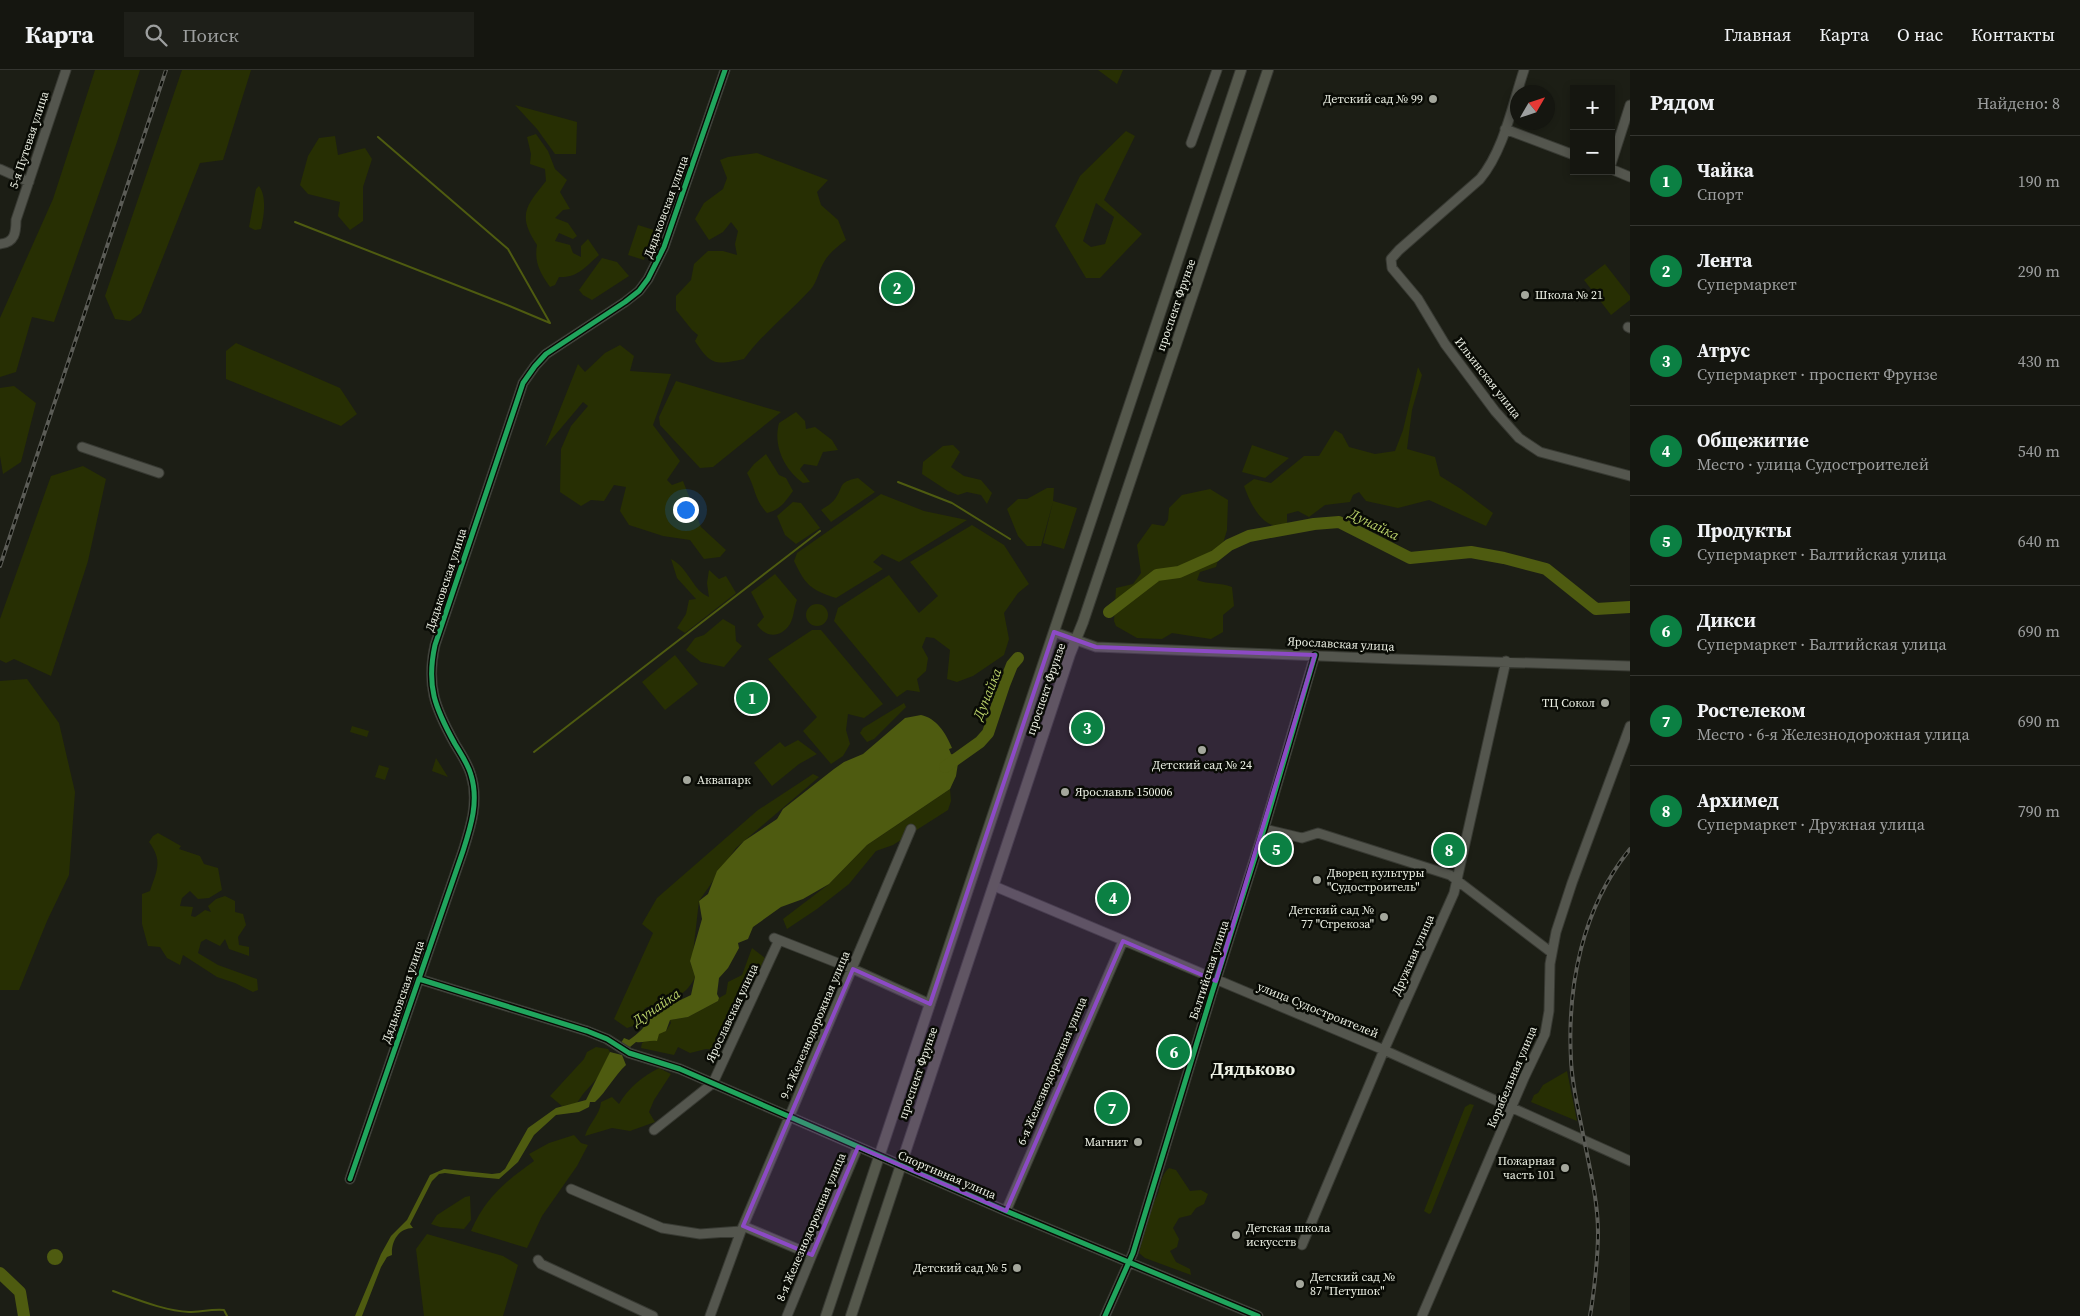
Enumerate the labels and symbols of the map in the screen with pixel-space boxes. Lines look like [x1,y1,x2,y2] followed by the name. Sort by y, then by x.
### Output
[1510,85,1555,130] north arrow
[6,88,53,191] street label: 5-я Путевая улица
[1323,91,1423,107] place label: Детский сад № 99
[1427,93,1439,105] marker: Детский сад № 99
[640,153,692,260] street label: Дядьковская улица
[1153,257,1199,353] street label: проспект Фрунзе
[881,269,913,307] pin: 2
[1535,287,1603,303] place label: Школа № 21
[1519,289,1531,301] marker: Школа № 21
[1451,334,1525,423] street label: Ильинская улица
[673,497,699,523] your location
[1344,503,1403,545] water label: Дунайка
[422,525,471,634] street label: Дядьковская улица
[1287,633,1396,655] street label: Ярославская улица
[1023,641,1069,737] street label: проспект Фрунзе
[967,665,1007,724] water label: Дунайка
[736,679,768,717] pin: 1
[1542,695,1595,711] place label: ТЦ Сокол
[1599,697,1611,709] marker: ТЦ Сокол
[1071,709,1103,747] pin: 3
[1196,744,1208,756] marker: Детский сад № 24
[1152,757,1252,773] place label: Детский сад № 24
[697,772,751,788] place label: Аквапарк
[681,774,693,786] marker: Аквапарк
[1075,784,1173,800] place label: Ярославль 150006
[1059,786,1071,798] marker: Ярославль 150006
[1260,830,1292,868] pin: 5
[1433,831,1465,869] pin: 8
[1327,865,1425,895] place label: Дворец культуры "Судостроитель"
[1311,874,1323,886] marker: Дворец культуры "Судостроитель"
[1097,879,1129,917] pin: 4
[1289,902,1374,932] place label: Детский сад № 77 "Стрекоза"
[1378,911,1390,923] marker: Детский сад № 77 "Стрекоза"
[1388,911,1438,998] street label: Дружная улица
[1185,918,1233,1022] street label: Балтийская улица
[378,938,428,1046] street label: Дядьковская улица
[776,948,854,1102] street label: 9-я Железнодорожная улица
[702,960,762,1065] street label: Ярославская улица
[1255,978,1381,1042] street label: улица Судостроителей
[627,983,685,1031] water label: Дунайка
[1013,994,1091,1148] street label: 6-я Железнодорожная улица
[1483,1023,1541,1130] street label: Корабельная улица
[895,1025,941,1121] street label: проспект Фрунзе
[1158,1033,1190,1071] pin: 6
[1211,1056,1295,1081] district label: Дядьково
[1096,1089,1128,1127] pin: 7
[1084,1134,1129,1150] place label: Магнит
[1132,1136,1144,1148] marker: Магнит
[895,1147,999,1203] street label: Спортивная улица
[772,1150,850,1304] street label: 8-я Железнодорожная улица
[1498,1153,1555,1183] place label: Пожарная часть 101
[1559,1162,1571,1174] marker: Пожарная часть 101
[1246,1220,1331,1250] place label: Детская школа искусств
[1230,1229,1242,1241] marker: Детская школа искусств
[913,1260,1007,1276] place label: Детский сад № 5
[1011,1262,1023,1274] marker: Детский сад № 5
[1310,1269,1395,1299] place label: Детский сад № 87 "Петушок"
[1294,1278,1306,1290] marker: Детский сад № 87 "Петушок"

